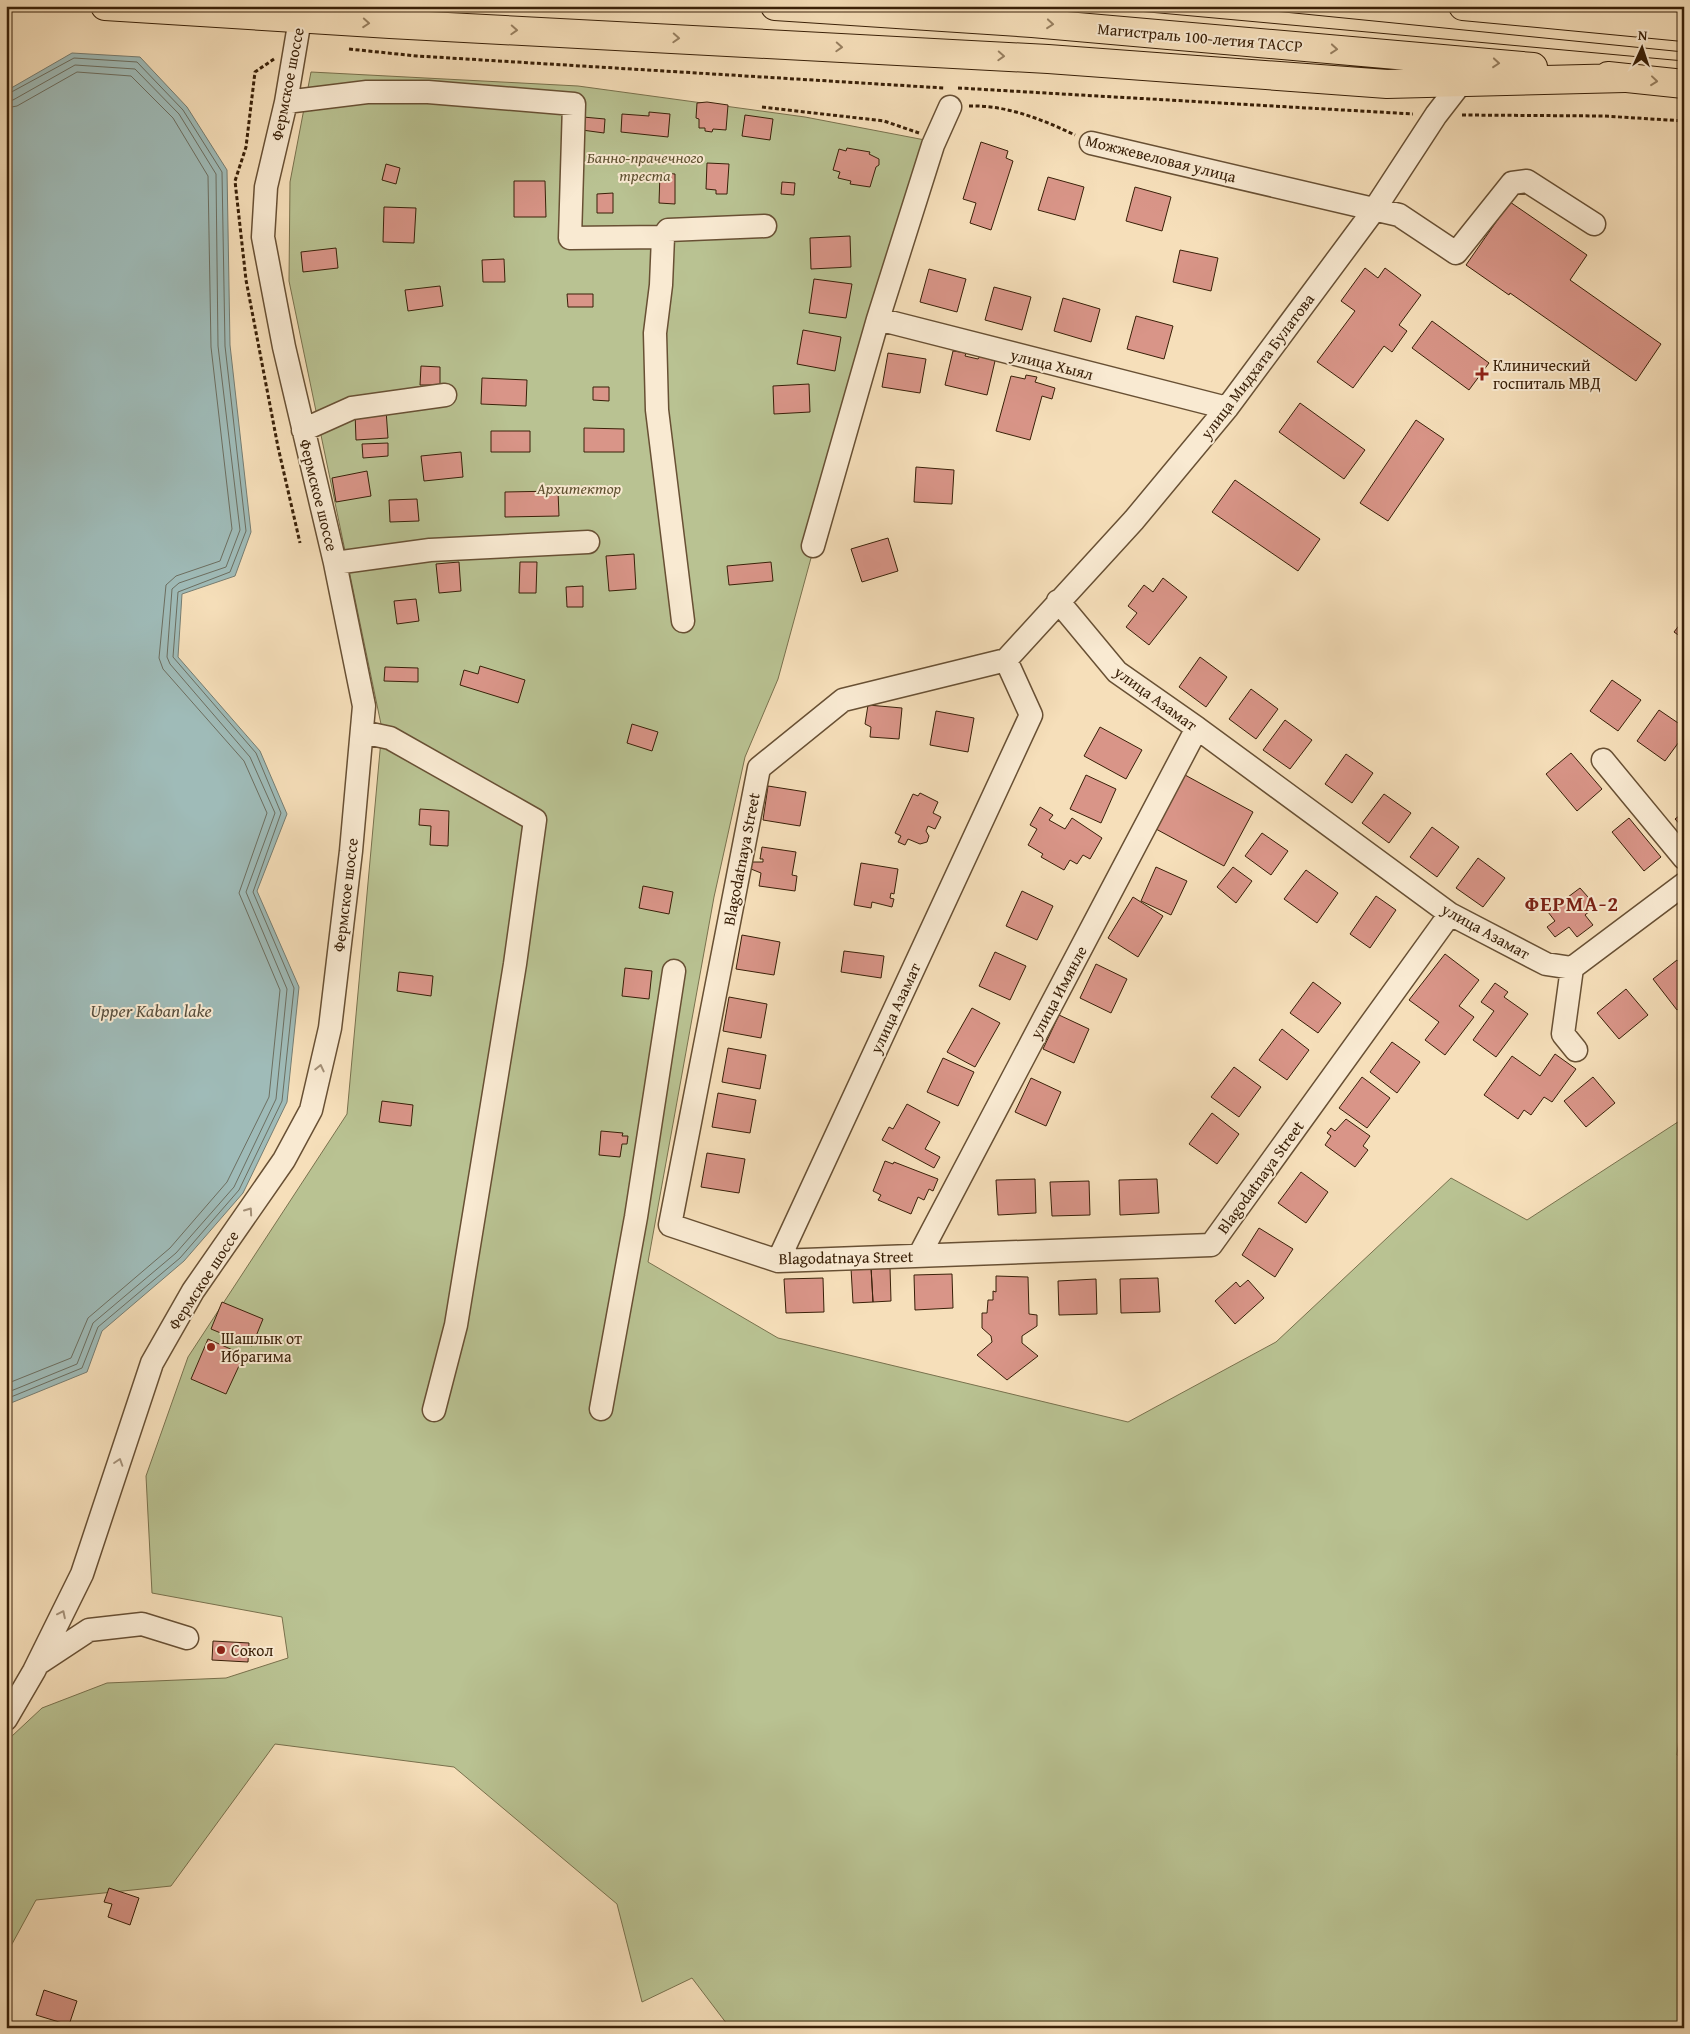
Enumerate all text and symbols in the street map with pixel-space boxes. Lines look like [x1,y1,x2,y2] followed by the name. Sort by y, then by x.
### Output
[1096,16,1304,58] street label: Магистраль 100-летия ТАССР
[362,17,370,28] one-way arrow
[1047,18,1055,29] one-way arrow
[1618,22,1668,72] north arrow
[510,24,518,35] one-way arrow
[264,25,310,143] street label: Фермское шоссе
[1637,25,1649,45] text: N
[673,32,681,43] one-way arrow
[835,42,843,53] one-way arrow
[1331,43,1339,54] one-way arrow
[997,51,1005,62] one-way arrow
[1492,57,1500,68] one-way arrow
[1651,75,1659,86] one-way arrow
[1083,128,1239,188] street label: Можжевеловая улица
[587,145,703,187] park label: Банно-прачечного треста
[1194,288,1320,445] street label: улица Мидхата Булатова
[1007,342,1096,386] street label: улица Хыял
[1493,353,1601,395] place label: Клинический госпиталь МВД
[1475,367,1489,381] marker: Клинический госпиталь МВД
[293,436,345,554] street label: Фермское шоссе
[536,476,622,500] park label: Архитектор
[1109,659,1203,737] street label: улица Азамат
[716,790,766,927] street label: Blagodatnaya Street
[326,837,364,953] street label: Фермское шоссе
[1525,888,1619,919] district label: ФЕРМА-2
[1437,896,1535,965] street label: улица Азамат
[1023,941,1093,1044] street label: улица Имянле
[863,958,927,1058] street label: улица Азамат
[90,997,212,1024] water label: Upper Kaban lake
[314,1063,325,1072] one-way arrow
[1211,1115,1310,1239] street label: Blagodatnaya Street
[243,1207,252,1217] one-way arrow
[162,1225,244,1335] street label: Фермское шоссе
[778,1244,914,1270] street label: Blagodatnaya Street
[221,1326,302,1368] place label: Шашлык от Ибрагима
[205,1341,217,1353] marker: Шашлык от Ибрагима
[113,1459,123,1467] one-way arrow
[56,1610,66,1619] one-way arrow
[231,1638,273,1662] place label: Сокол
[215,1644,227,1656] marker: Сокол

